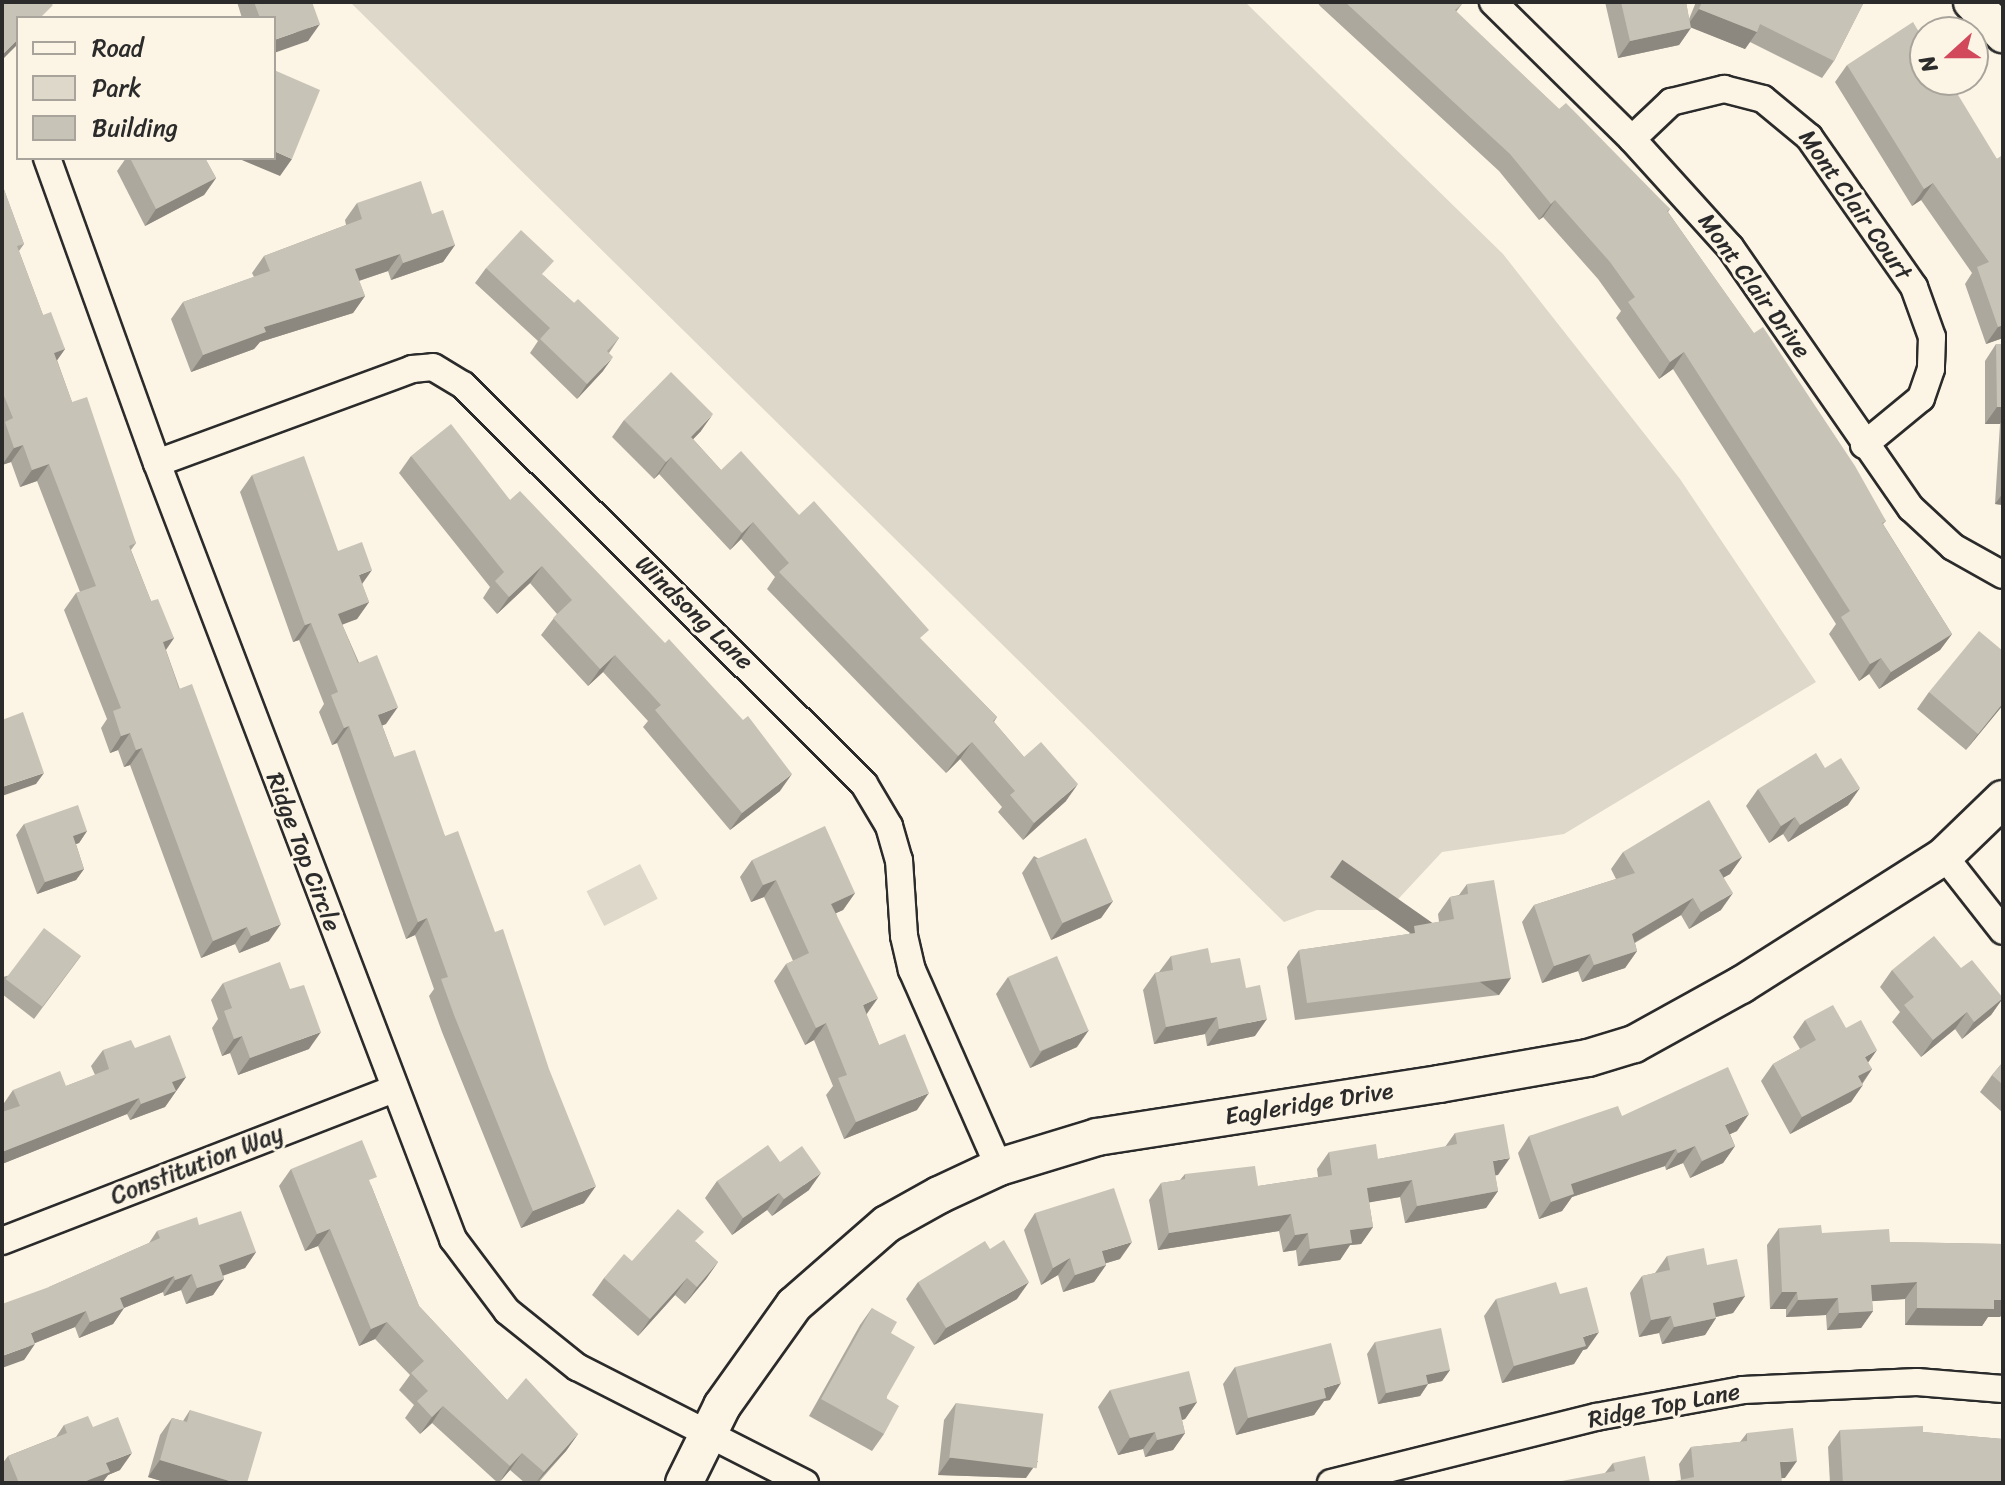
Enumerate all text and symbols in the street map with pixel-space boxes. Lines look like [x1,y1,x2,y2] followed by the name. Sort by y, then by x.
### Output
[16,16,276,160] legend
[1909,16,1989,96] north arrow
[92,27,143,69] text: Road
[1907,50,1949,78] text: N
[92,67,141,109] text: Park
[92,107,178,149] text: Building
[1792,124,1918,286] street label: Mont Clair Court
[1692,208,1816,364] street label: Mont Clair Drive
[629,550,759,676] street label: Windsong Lane
[259,768,347,936] street label: Ridge Top Circle
[1222,1076,1396,1132] street label: Eagleridge Drive
[107,1119,287,1211] street label: Constitution Way
[1585,1377,1743,1435] street label: Ridge Top Lane

